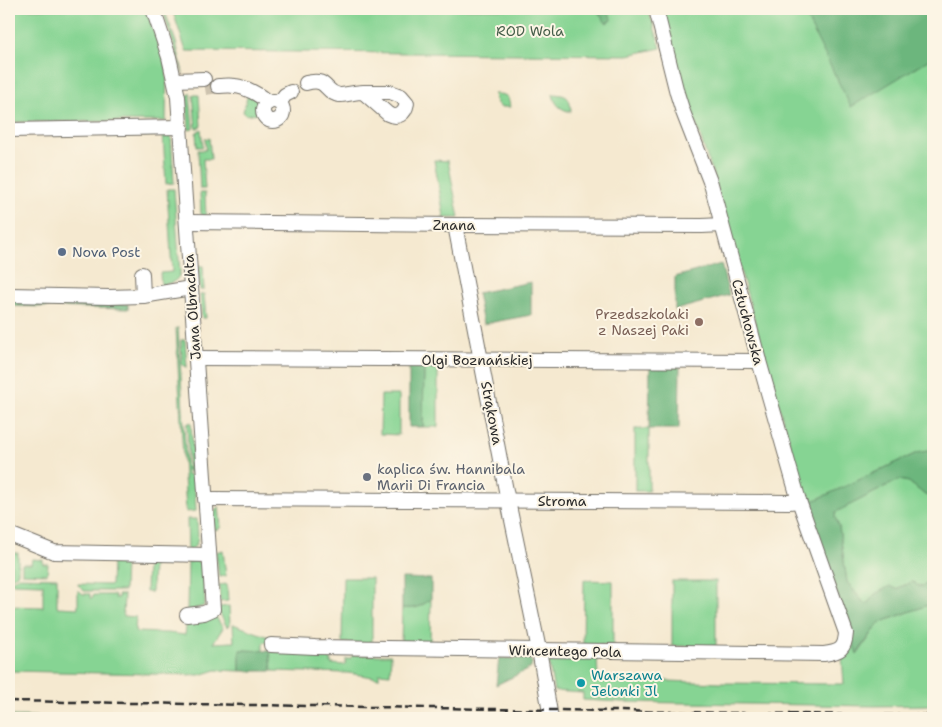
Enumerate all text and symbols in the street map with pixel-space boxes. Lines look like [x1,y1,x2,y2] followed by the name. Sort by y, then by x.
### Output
[496,22,564,40] park label: ROD Wola
[433,216,476,234] street label: Znana
[72,243,140,261] place label: Nova Post
[56,246,68,258] marker: Nova Post
[179,253,205,360] street label: Jana Olbrachta
[728,277,768,367] street label: Człuchowska
[595,305,689,339] place label: Przedszkolaki z Naszej Paki
[693,316,705,328] marker: Przedszkolaki z Naszej Paki
[421,351,533,369] street label: Olgi Boznańskiej
[477,380,507,447] street label: Strąkowa
[377,460,525,494] place label: kaplica św. Hannibala Marii Di Francia
[361,471,373,483] marker: kaplica św. Hannibala Marii Di Francia
[538,492,587,510] street label: Stroma
[508,641,622,661] street label: Wincentego Pola
[591,666,662,700] place label: Warszawa Jelonki Jl
[575,677,587,689] marker: Warszawa Jelonki Jl

